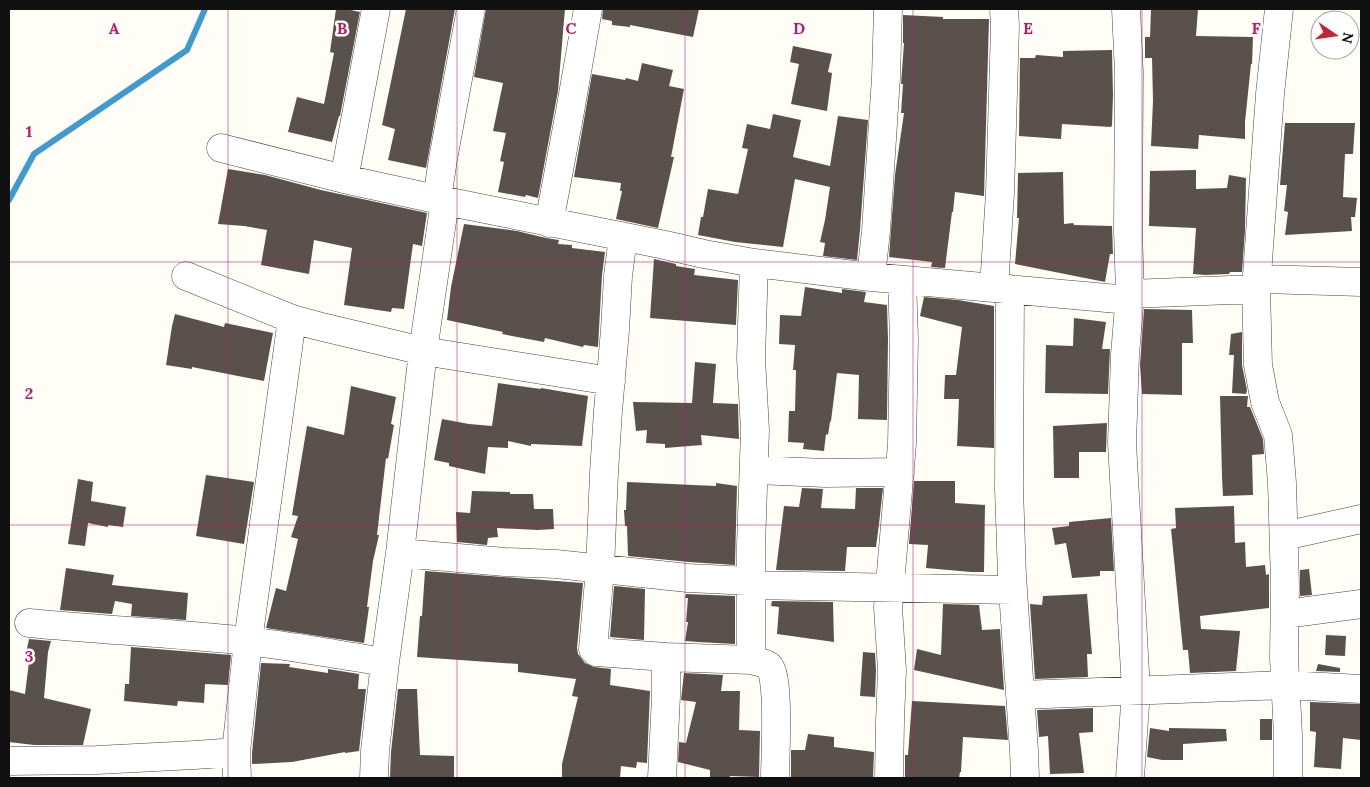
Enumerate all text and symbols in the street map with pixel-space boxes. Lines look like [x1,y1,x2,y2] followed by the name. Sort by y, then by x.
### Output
[1310,10,1360,60] north arrow
[109,18,120,38] text: A
[337,18,348,38] text: B
[565,18,577,38] text: C
[793,18,805,38] text: D
[1023,18,1033,38] text: E
[1251,18,1261,38] text: F
[1338,31,1358,45] text: N
[26,121,32,141] text: 1
[25,383,33,403] text: 2
[25,646,34,666] text: 3

